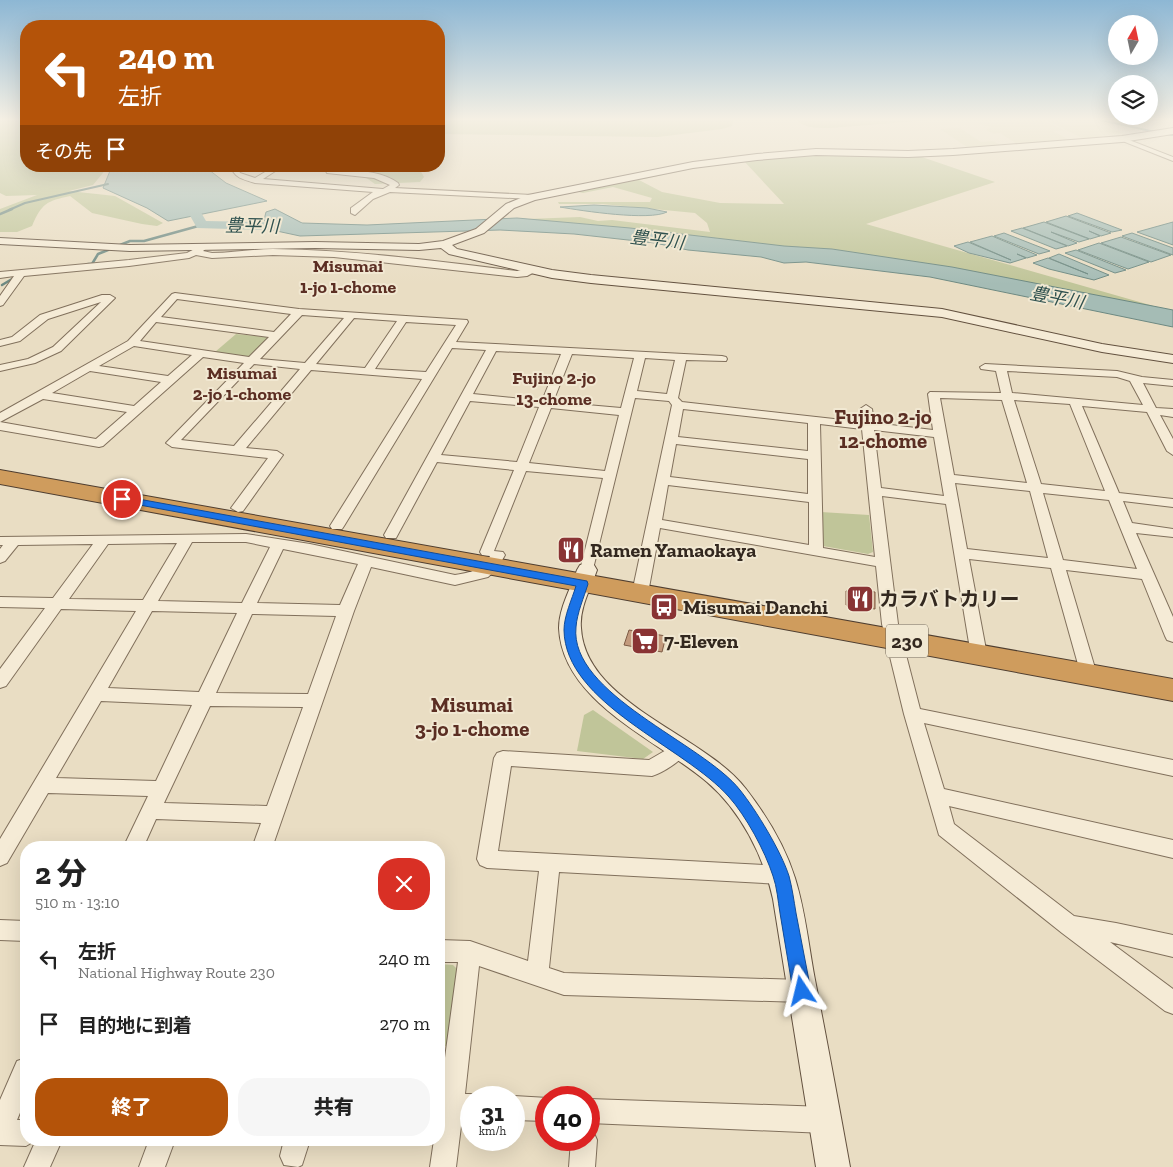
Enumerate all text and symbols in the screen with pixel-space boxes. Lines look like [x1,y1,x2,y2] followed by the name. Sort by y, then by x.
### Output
[1108,15,1158,65] north arrow
[1108,15,1158,125] map controls
[118,36,214,78] text: 240 m
[35,40,100,105] icon: left
[1108,75,1158,125] button: layers
[118,83,162,110] text: 左折
[102,135,130,163] icon: arrive
[35,140,92,163] text: その先
[225,215,281,238] water label: 豊平川
[629,226,687,254] water label: 豊平川
[300,255,396,298] district label: Misumai 1-jo 1-chome
[1028,282,1088,314] water label: 豊平川
[193,362,292,405] district label: Misumai 2-jo 1-chome
[512,367,596,410] district label: Fujino 2-jo 13-chome
[834,404,932,453] district label: Fujino 2-jo 12-chome
[101,478,143,520] pin
[108,485,136,513] icon: arrive
[556,535,586,565] restaurant icon: Ramen Yamaokaya
[590,538,756,562] place label: Ramen Yamaokaya
[845,584,875,614] restaurant icon: カラバトカリー
[879,587,1019,611] place label: カラバトカリー
[649,592,679,622] bus stop icon: Misumai Danchi
[683,595,828,619] place label: Misumai Danchi
[886,624,928,658] road number: 230
[630,626,660,656] supermarket icon: 7-Eleven
[664,629,738,653] place label: 7-Eleven
[415,692,529,741] district label: Misumai 3-jo 1-chome
[35,856,87,892] text: 2 分
[378,858,430,910] button: close
[35,893,120,912] text: 510 m · 13:10
[78,940,116,963] text: 左折
[35,945,63,973] icon: left
[378,947,430,970] text: 240 m
[78,963,275,982] text: National Highway Route 230
[775,964,827,1016] position arrow
[35,1010,63,1038] icon: arrive
[380,1012,430,1035] text: 270 m
[78,1014,192,1037] text: 目的地に到着
[35,1078,228,1136] button: 終了
[238,1078,430,1136] button: 共有
[535,1086,600,1151] speed limit sign: 40
[481,1097,504,1127] text: 31
[479,1124,506,1138] text: km/h

